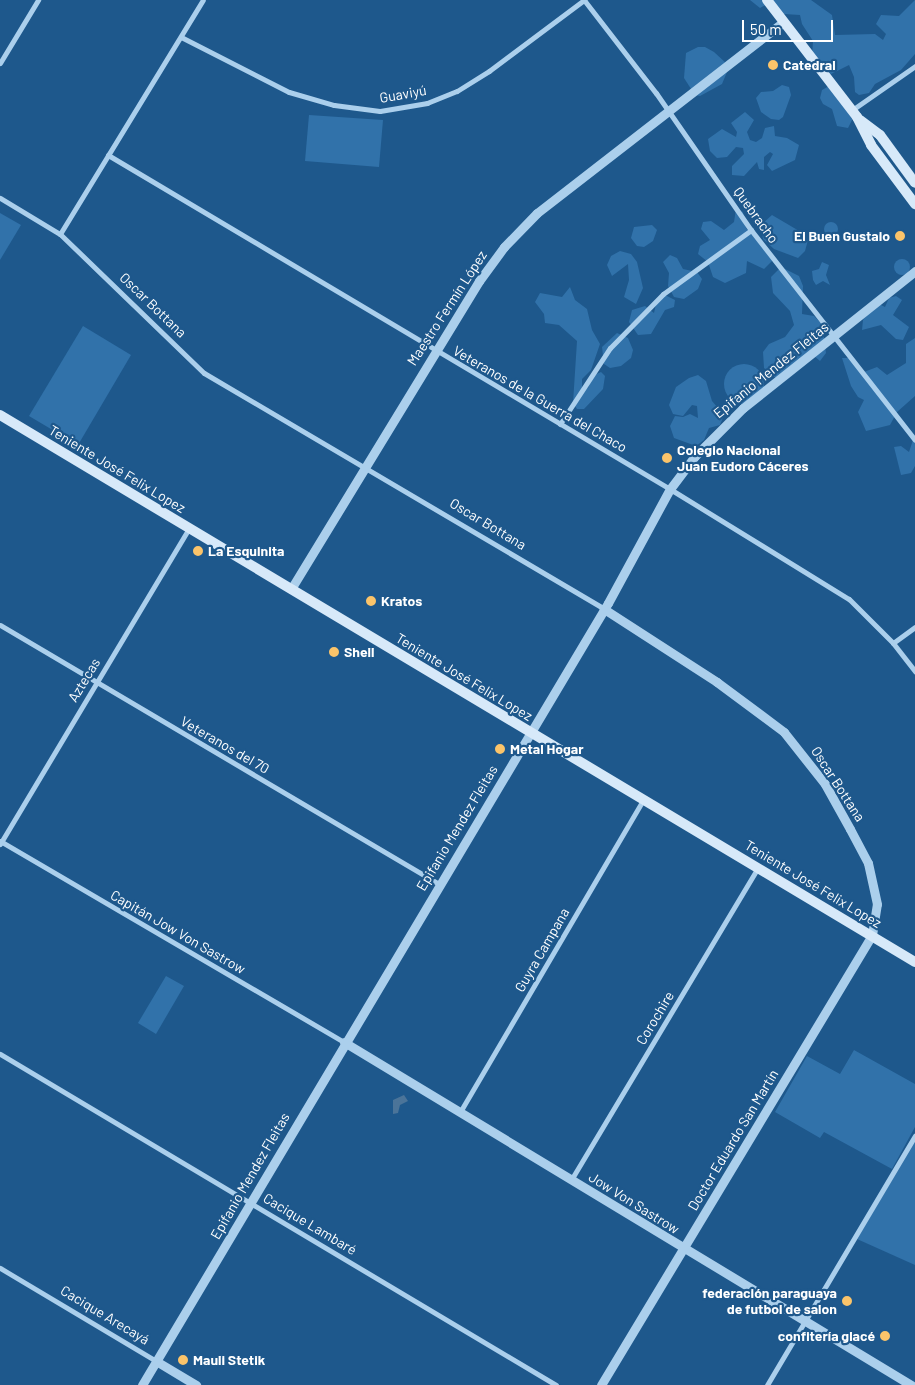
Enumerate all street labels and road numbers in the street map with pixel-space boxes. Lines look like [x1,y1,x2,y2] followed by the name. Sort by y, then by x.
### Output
[378,82,428,106] street label: Guaviyú
[730,184,782,246] street label: Quebracho
[404,247,490,369] street label: Maestro Fermín López
[116,269,190,341] street label: Oscar Bottana
[710,318,832,422] street label: Epifanio Mendez Fleitas
[450,342,630,456] street label: Veteranos de la Guerra del Chaco
[46,422,188,516] street label: Teniente José Felix Lopez
[447,495,529,553] street label: Oscar Bottana
[393,630,535,724] street label: Teniente José Felix Lopez
[64,655,104,705] street label: Aztecas
[178,713,272,777] street label: Veteranos del 70
[807,743,869,825] street label: Oscar Bottana
[413,762,501,894] street label: Epifanio Mendez Fleitas
[742,837,884,931] street label: Teniente José Felix Lopez
[108,887,248,977] street label: Capitán Jow Von Sastrow
[511,905,573,995] street label: Guyra Campana
[632,988,678,1048] street label: Corochire
[684,1066,782,1214] street label: Doctor Eduardo San Martín
[207,1110,293,1242] street label: Epifanio Mendez Fleitas
[586,1168,682,1238] street label: Jow Von Sastrow
[260,1190,360,1258] street label: Cacique Lambaré
[58,1282,152,1348] street label: Cacique Arecayá

